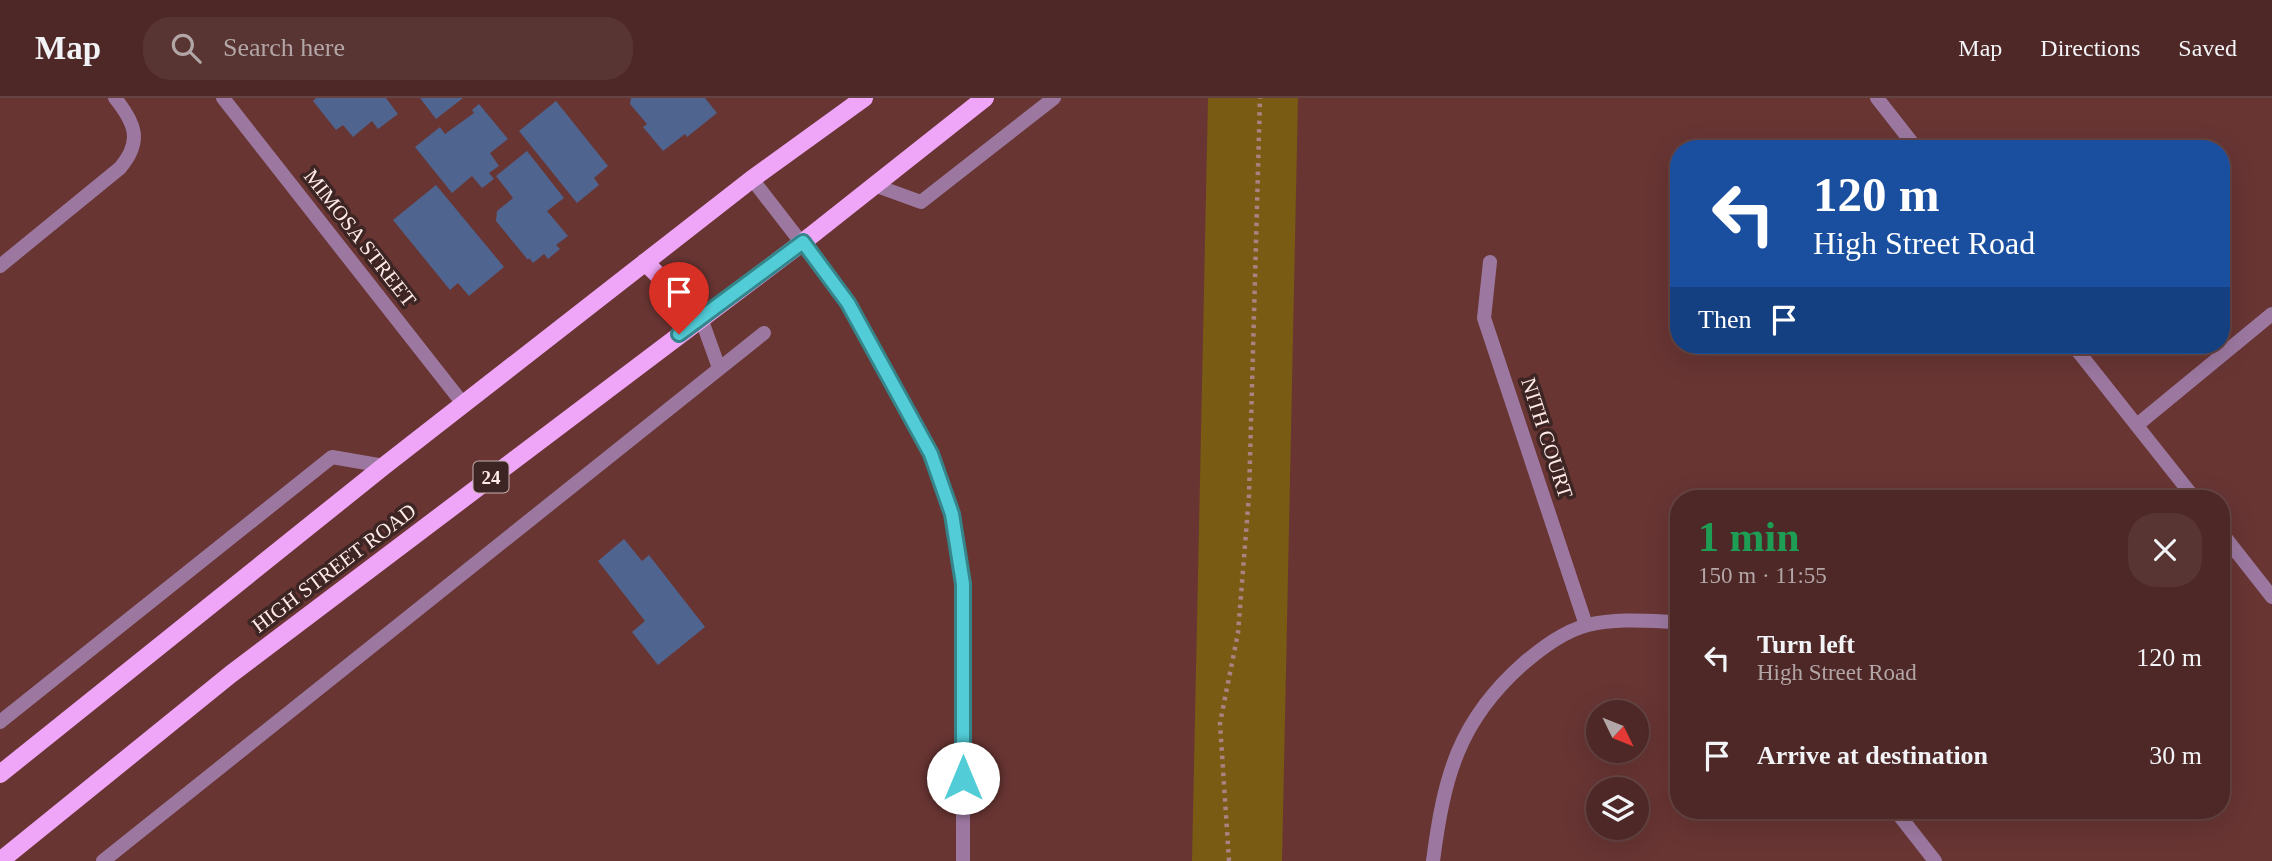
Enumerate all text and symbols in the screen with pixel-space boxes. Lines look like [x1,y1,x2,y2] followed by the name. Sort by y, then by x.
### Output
[143,17,633,80] search box
[167,29,205,67] icon: search
[35,30,101,66] text: Map
[223,33,345,62] text: Search here
[1958,35,2002,61] text: Map
[2040,35,2140,61] text: Directions
[2178,35,2237,61] text: Saved
[299,165,421,311] street label: MIMOSA STREET
[1813,167,1940,222] text: 120 m
[1698,168,1789,259] icon: left
[1813,225,2035,261] text: High Street Road
[649,262,709,334] pin
[660,273,698,311] icon: arrive
[1765,301,1803,339] icon: arrive
[1698,305,1751,334] text: Then
[1516,375,1578,501] street label: NITH COURT
[474,462,508,492] road number: 24
[247,498,421,638] street label: HIGH STREET ROAD
[2128,513,2202,587] button: close
[1698,514,1800,560] text: 1 min
[1698,563,1827,588] text: 150 m · 11:55
[1757,630,1855,659] text: Turn left
[1698,639,1736,677] icon: left
[2136,643,2202,672] text: 120 m
[1757,660,1917,685] text: High Street Road
[1586,700,1648,763] north arrow
[1586,700,1649,840] map controls
[1698,737,1736,775] icon: arrive
[926,741,1000,815] position arrow
[1757,741,1988,770] text: Arrive at destination
[2149,741,2202,770] text: 30 m
[1586,777,1649,840] button: layers

